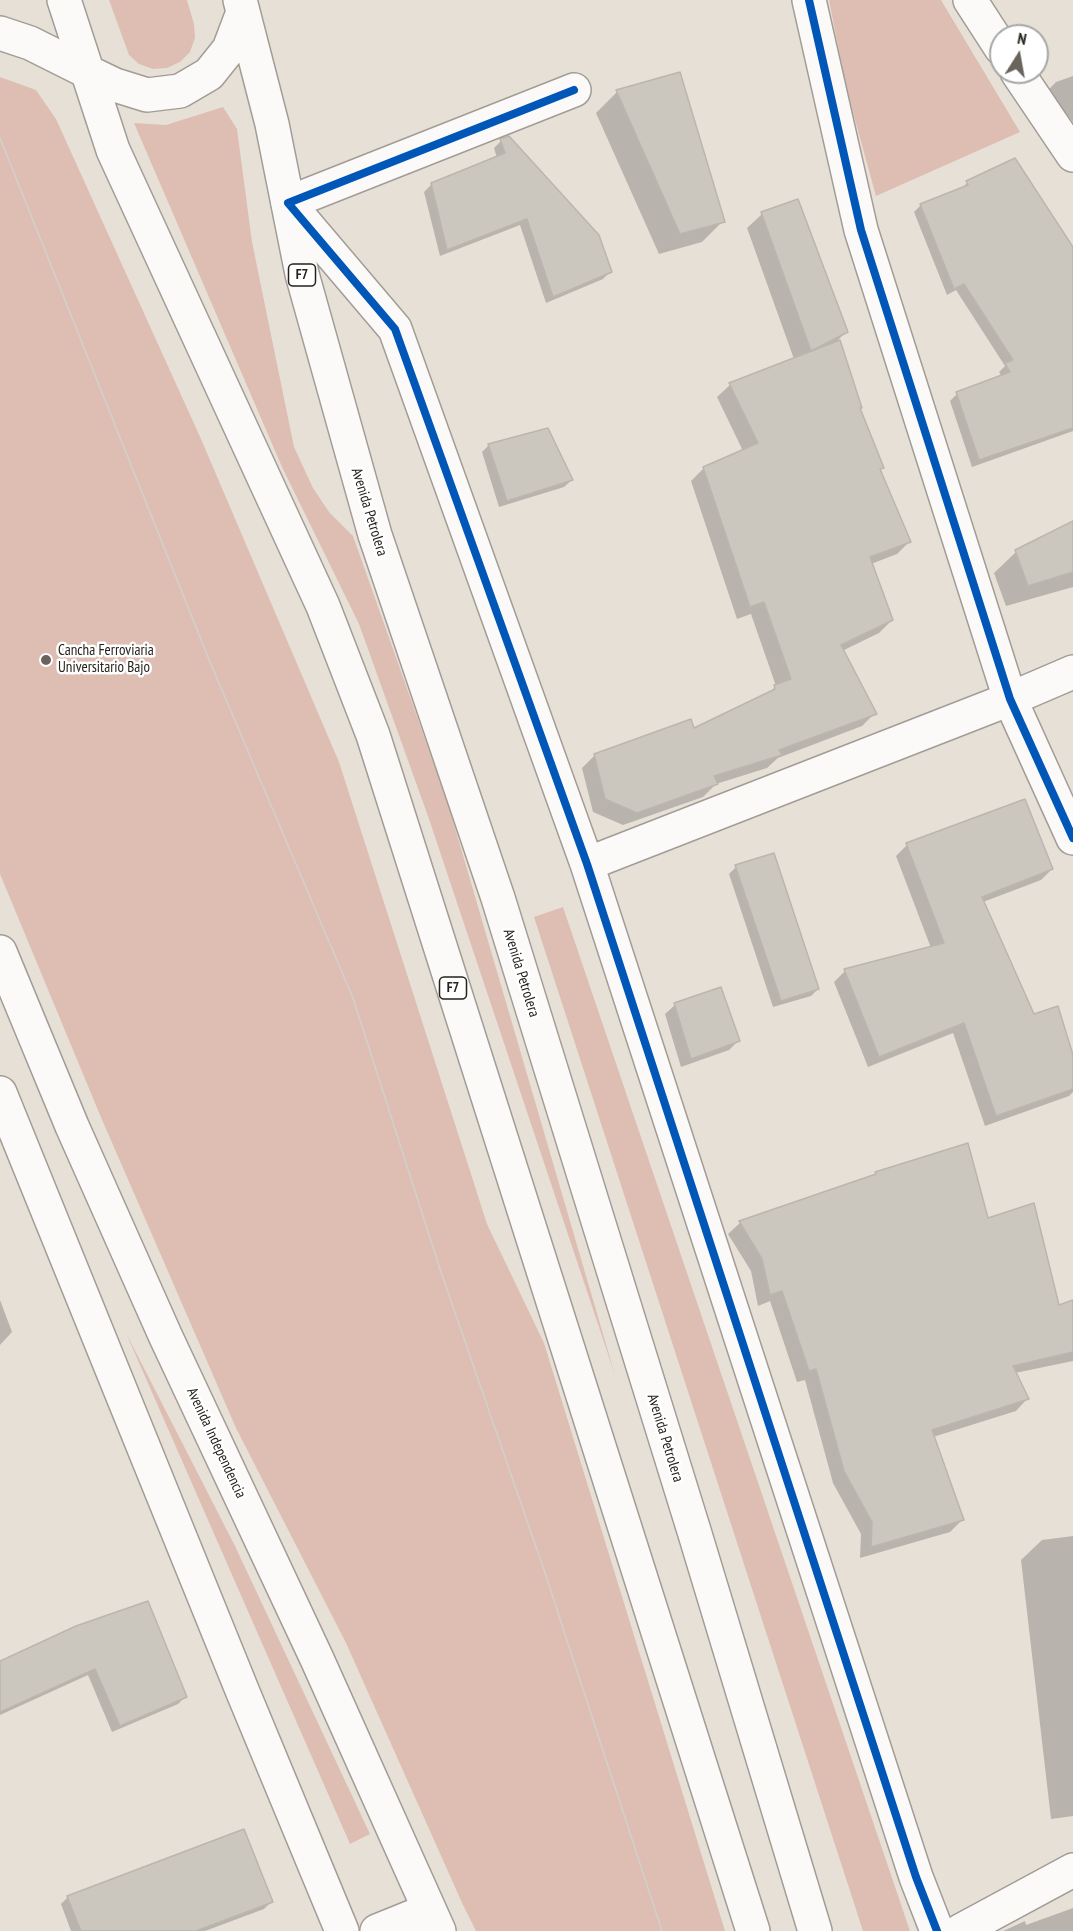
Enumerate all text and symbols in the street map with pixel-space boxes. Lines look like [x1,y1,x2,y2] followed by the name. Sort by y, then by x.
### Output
[989,24,1049,84] north arrow
[1016,28,1028,49] text: N
[288,264,316,286] road number: F7
[347,466,391,558] street label: Avenida Petrolera
[58,642,154,677] place label: Cancha Ferroviaria Universitario Bajo
[39,653,53,667] marker: Cancha Ferroviaria Universitario Bajo
[499,927,543,1019] street label: Avenida Petrolera
[440,977,466,999] road number: F7
[182,1385,250,1501] street label: Avenida Independencia
[643,1392,687,1484] street label: Avenida Petrolera

